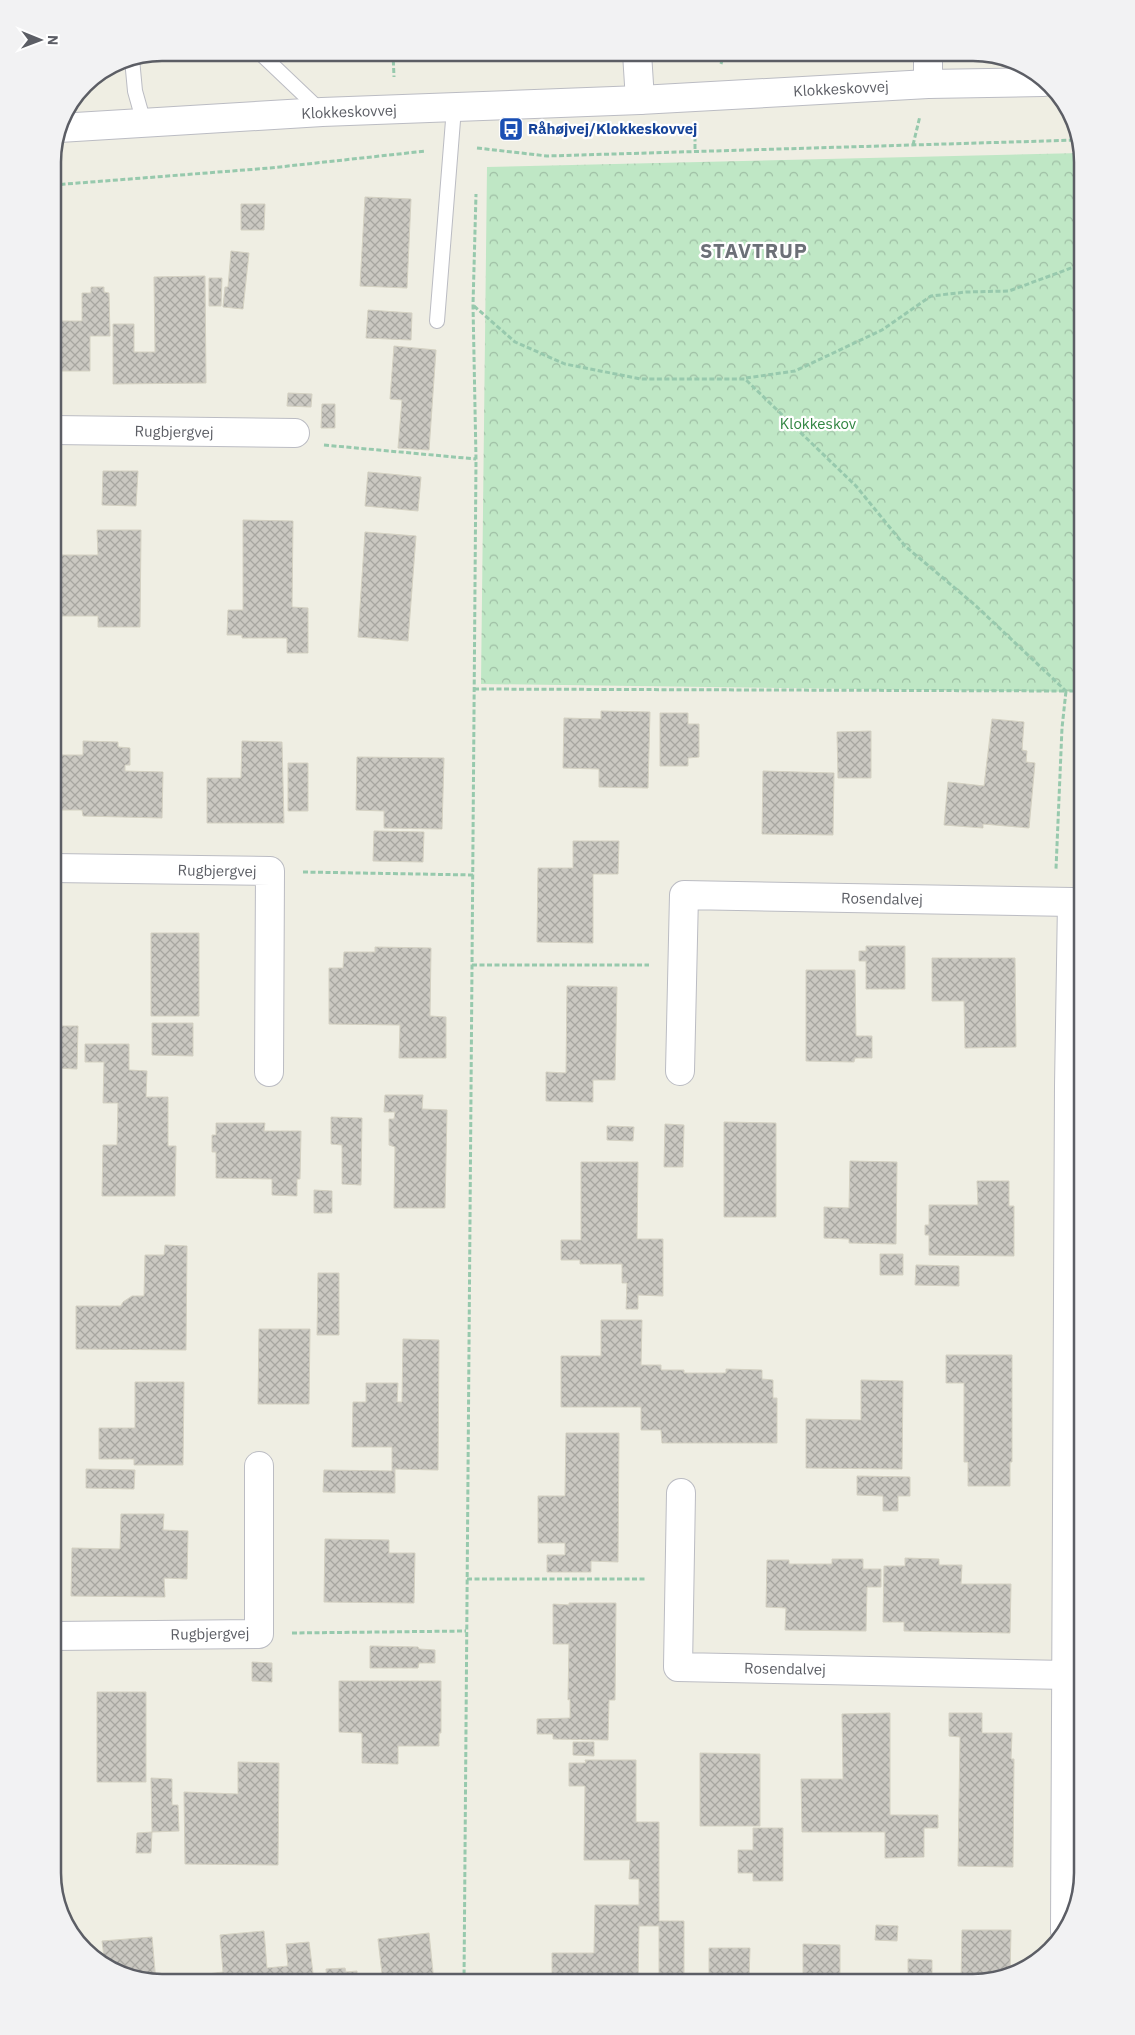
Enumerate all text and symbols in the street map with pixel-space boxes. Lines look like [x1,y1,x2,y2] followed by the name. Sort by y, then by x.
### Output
[15,15,65,65] north arrow
[44,35,62,45] text: N
[793,77,889,100] street label: Klokkeskovvej
[301,100,397,123] street label: Klokkeskovvej
[498,116,524,142] bus stop icon: Råhøjvej/Klokkeskovvej
[528,119,697,138] place label: Råhøjvej/Klokkeskovvej
[700,237,808,264] district label: STAVTRUP
[780,414,857,433] park label: Klokkeskov
[134,421,214,442] street label: Rugbjergvej
[177,860,257,881] street label: Rugbjergvej
[841,888,923,909] street label: Rosendalvej
[170,1623,250,1644] street label: Rugbjergvej
[744,1658,826,1679] street label: Rosendalvej

